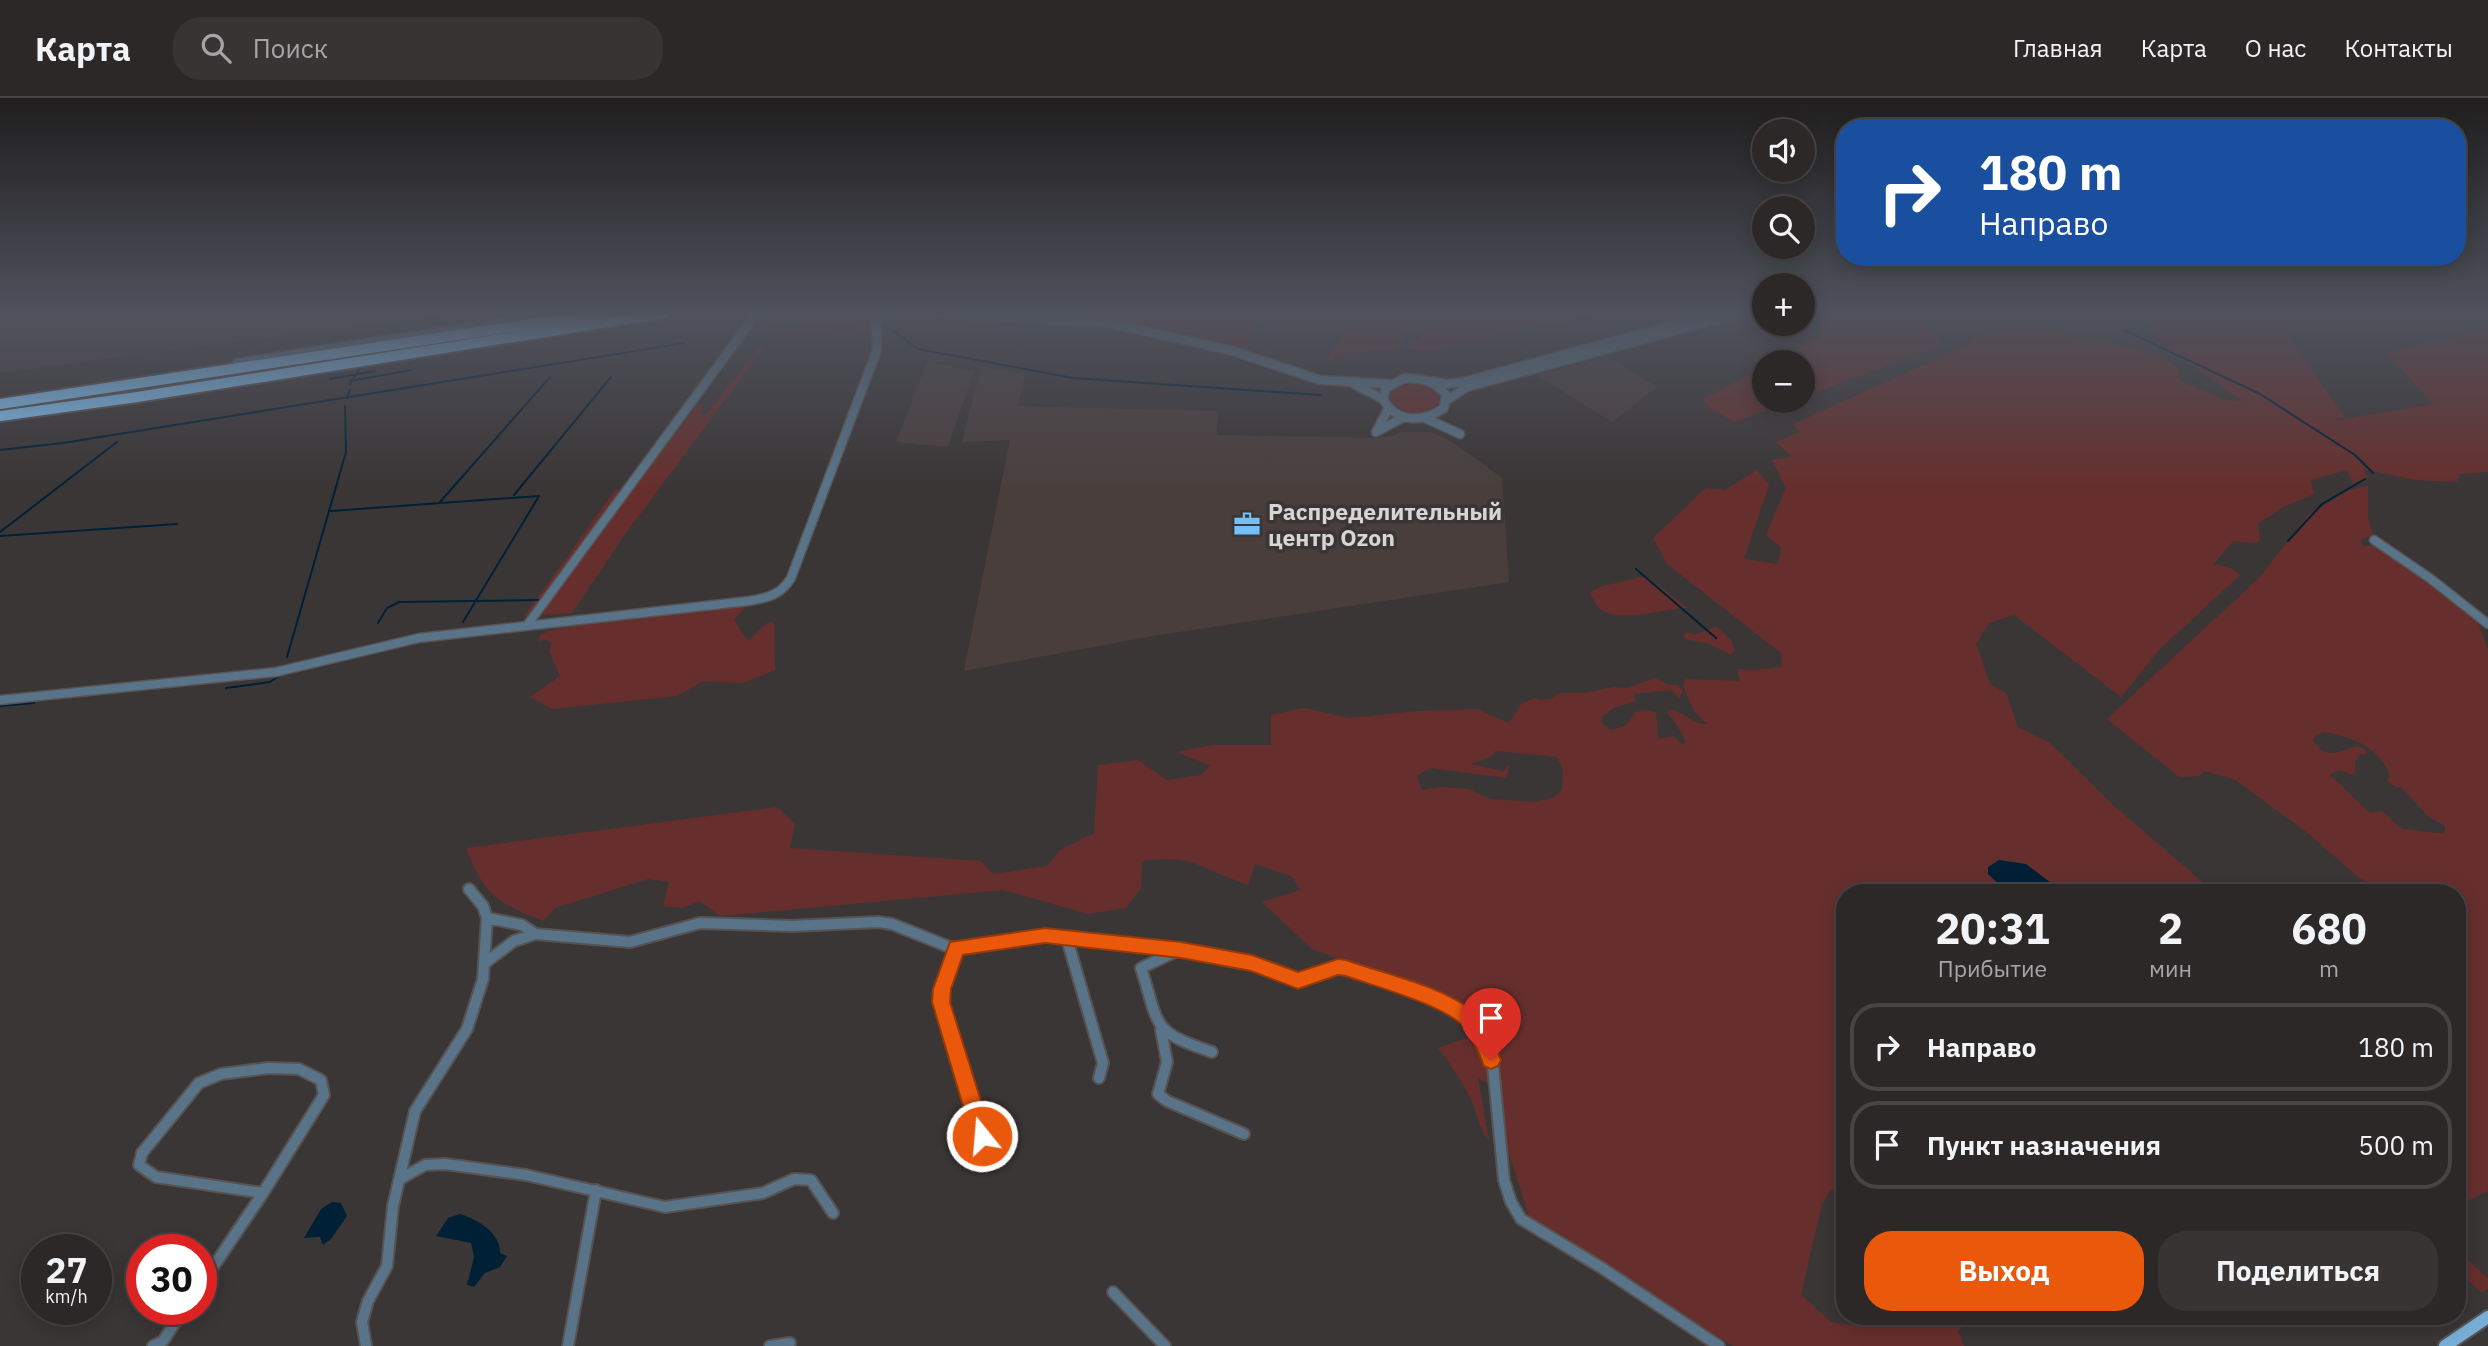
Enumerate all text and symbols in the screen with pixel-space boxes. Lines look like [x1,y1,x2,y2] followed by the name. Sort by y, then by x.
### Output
[173,17,663,80] search box
[35,27,131,70] text: Карта
[197,29,235,67] icon: search
[253,31,328,65] text: Поиск
[2013,32,2103,64] text: Главная
[2141,32,2207,64] text: Карта
[2245,32,2306,64] text: О нас
[2344,32,2453,64] text: Контакты
[1752,119,1815,413] map controls
[1752,119,1815,182] button: sound
[1979,140,2123,203] text: 180 m
[1864,147,1955,238] icon: right
[1752,196,1815,259] button: search
[1979,202,2108,244] text: Направо
[1752,273,1815,336] button: +
[1752,350,1815,413] button: −
[1268,496,1502,552] place label: Распределительный центр Ozon
[1232,509,1262,539] office icon: Распределительный центр Ozon
[1935,901,2050,956] text: 20:31
[2158,901,2183,956] text: 2
[2291,901,2367,956] text: 680
[1938,953,2047,983] text: Прибытие
[2149,953,2192,983] text: мин
[2319,953,2339,983] text: m
[1461,988,1521,1060] pin
[1472,999,1510,1037] icon: arrive
[1868,1028,1906,1066] icon: right
[1927,1030,2036,1064] text: Направо
[2358,1030,2434,1064] text: 180 m
[945,1099,1019,1173] position arrow
[1868,1126,1906,1164] icon: arrive
[1927,1128,2161,1162] text: Пункт назначения
[2358,1128,2434,1162] text: 500 m
[1864,1231,2144,1311] button: Выход
[2158,1231,2438,1311] button: Поделиться
[126,1234,217,1325] speed limit sign: 30
[45,1247,88,1293] text: 27
[45,1285,88,1308] text: km/h

